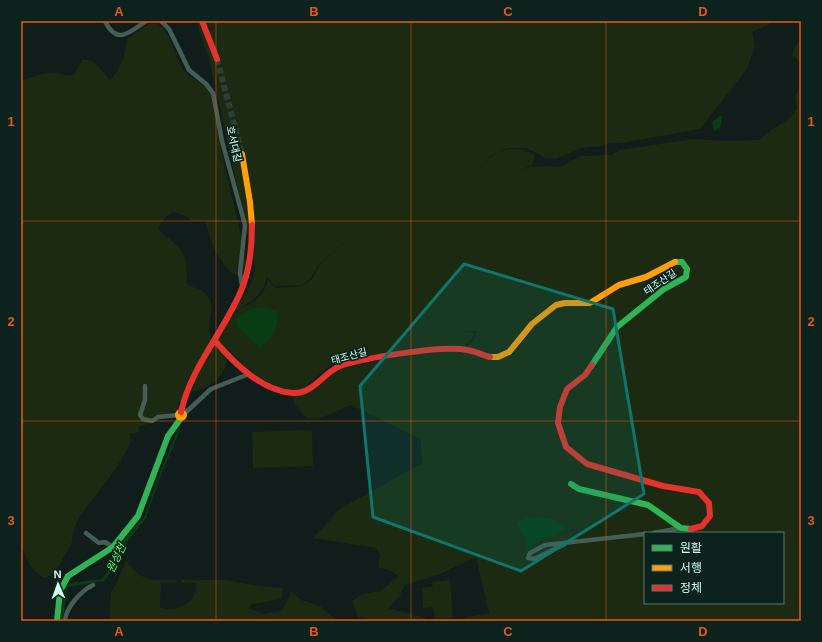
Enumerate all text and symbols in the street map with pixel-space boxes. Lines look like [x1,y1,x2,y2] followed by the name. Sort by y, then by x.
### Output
[114,4,124,19] text: A
[309,4,319,19] text: B
[503,4,513,19] text: C
[698,4,708,19] text: D
[7,114,15,129] text: 1
[807,114,815,129] text: 1
[225,125,243,163] street label: 호서대길
[642,267,678,297] street label: 태조산길
[7,314,15,329] text: 2
[807,314,815,329] text: 2
[330,346,368,366] street label: 태조산길
[7,513,15,528] text: 3
[807,513,815,528] text: 3
[644,532,784,604] legend
[104,540,129,574] water label: 원성천
[680,541,702,555] text: 원활
[680,561,702,575] text: 서행
[38,564,78,604] north arrow
[53,568,62,580] text: N
[680,581,702,595] text: 정체
[114,624,124,639] text: A
[309,624,319,639] text: B
[503,624,513,639] text: C
[698,624,708,639] text: D

